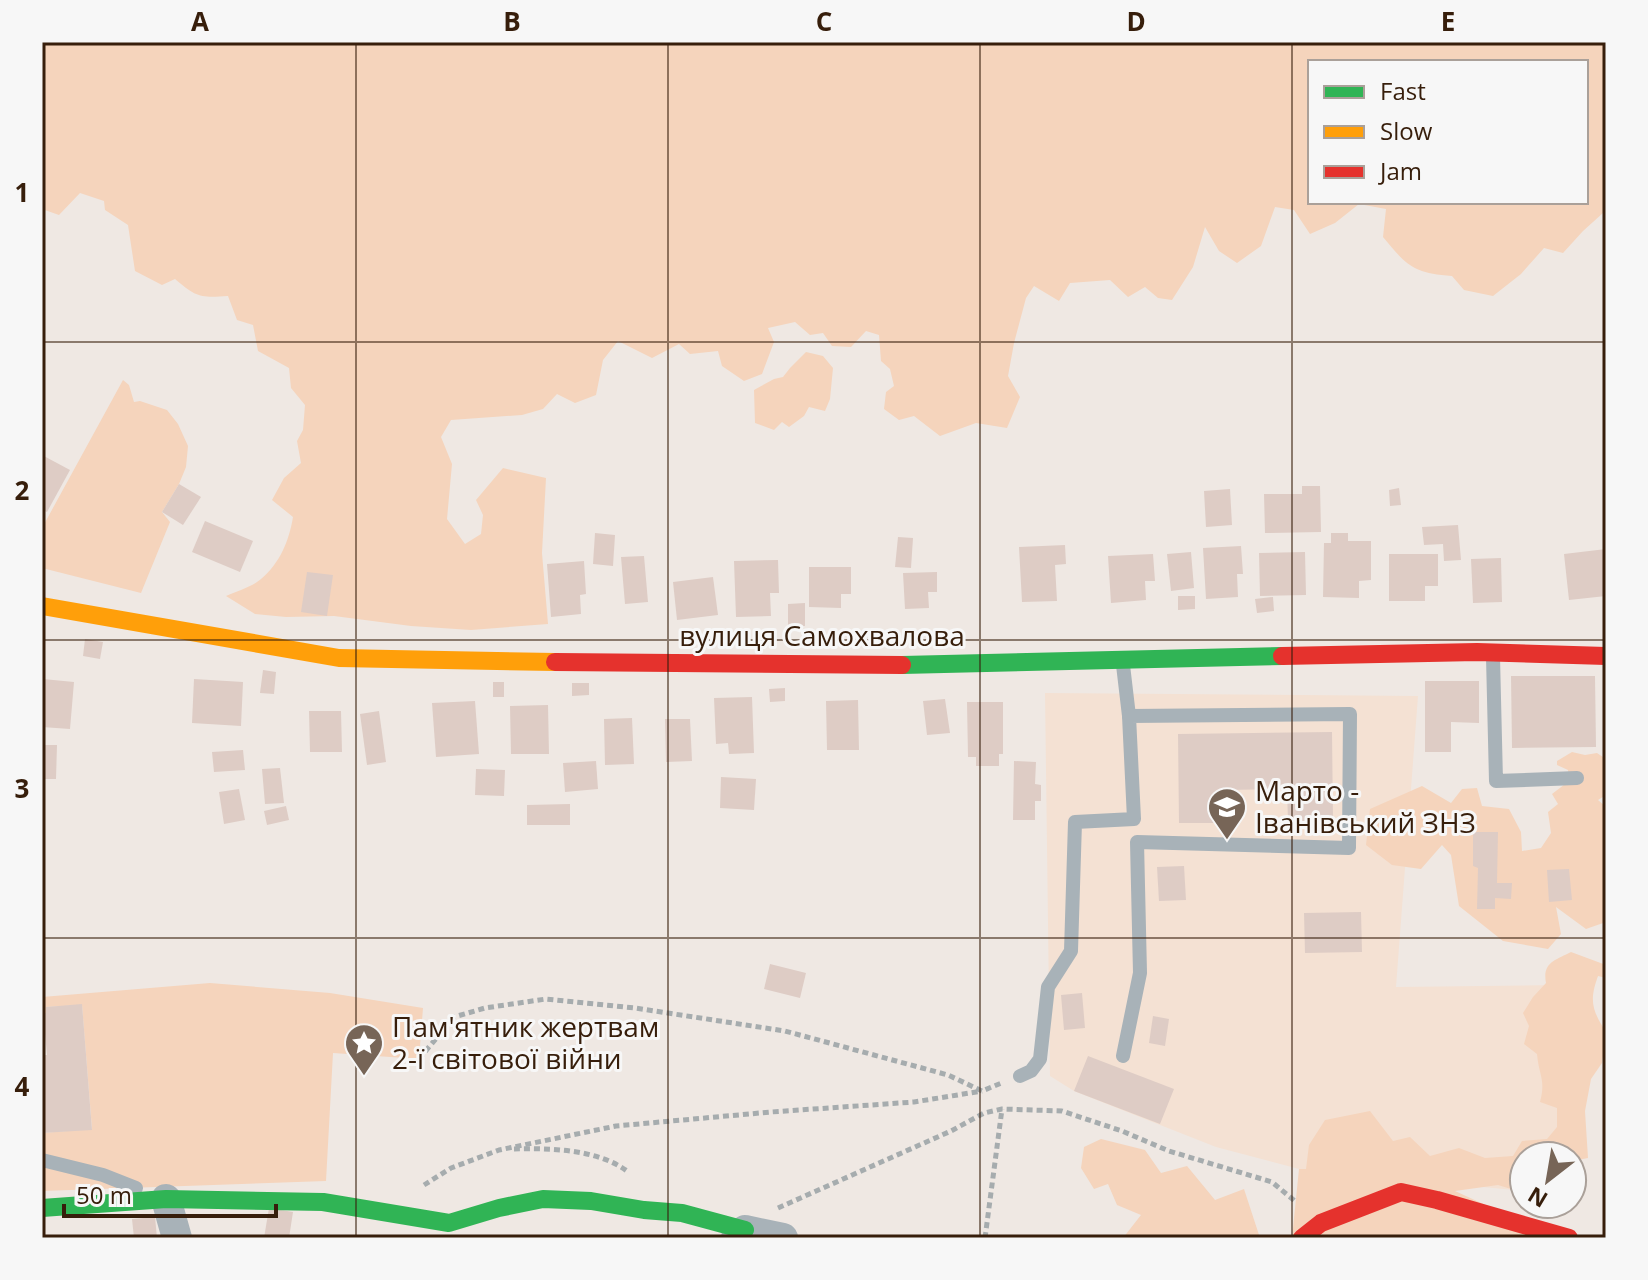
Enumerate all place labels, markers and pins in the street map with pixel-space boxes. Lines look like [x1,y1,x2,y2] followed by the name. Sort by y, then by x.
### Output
[1255,771,1476,841] place label: Марто - Іванівський ЗНЗ
[1206,786,1248,841] school or university icon: Марто - Іванівський ЗНЗ
[392,1007,659,1077] place label: Пам'ятник жертвам 2-ї світової війни
[343,1022,385,1077] place icon: Пам'ятник жертвам 2-ї світової війни

